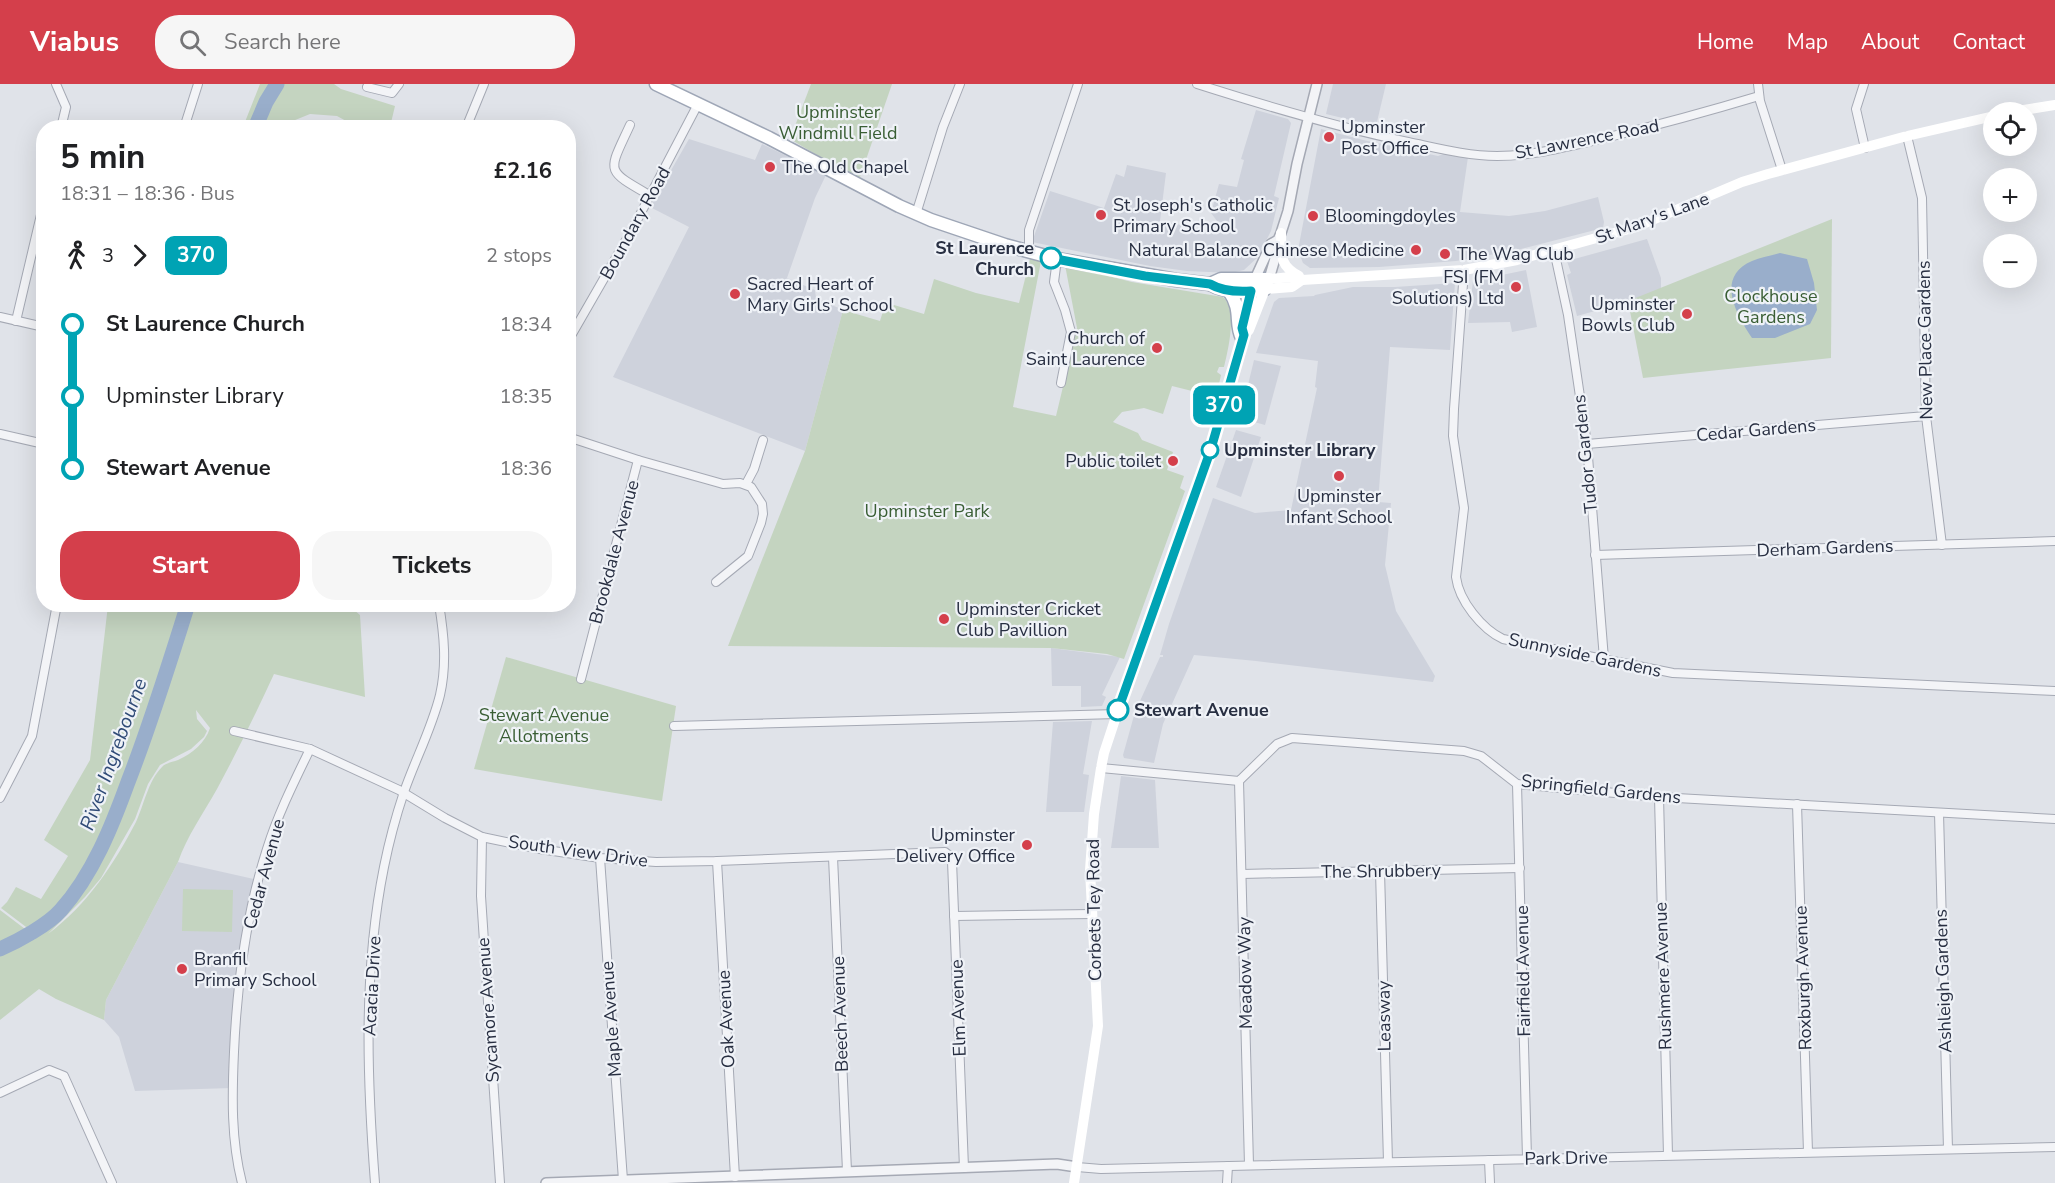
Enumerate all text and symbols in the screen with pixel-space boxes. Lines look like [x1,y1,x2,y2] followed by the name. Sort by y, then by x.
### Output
[155,15,575,69] search box
[30,23,119,61] text: Viabus
[176,26,209,59] icon: search
[224,27,341,57] text: Search here
[1697,28,1754,56] text: Home
[1787,28,1828,56] text: Map
[1861,28,1919,56] text: About
[1952,28,2025,56] text: Contact
[779,100,897,145] park label: Upminster Windmill Field
[1983,102,2037,288] map controls
[1983,102,2037,156] button: locate
[1513,113,1661,165] street label: St Lawrence Road
[1341,115,1429,160] place label: Upminster Post Office
[1322,130,1336,144] marker: Upminster Post Office
[60,135,145,180] text: 5 min
[782,155,909,179] place label: The Old Chapel
[494,156,552,186] text: £2.16
[763,160,777,174] marker: The Old Chapel
[594,162,676,284] street label: Boundary Road
[1983,168,2037,222] button: +
[60,180,235,207] text: 18:31 – 18:36 · Bus
[1592,186,1712,250] street label: St Mary's Lane
[1113,193,1273,238] place label: St Joseph's Catholic Primary School
[1325,204,1456,228] place label: Bloomingdoyles
[1094,208,1108,222] marker: St Joseph's Catholic Primary School
[1306,209,1320,223] marker: Bloomingdoyles
[1983,234,2037,288] button: −
[935,236,1034,281] place label: St Laurence Church
[1129,238,1404,262] place label: Natural Balance Chinese Medicine
[60,239,93,272] icon: walk
[123,239,156,272] icon: forward
[177,241,215,269] text: 370
[102,242,114,269] text: 3
[486,242,552,269] text: 2 stops
[1457,242,1574,266] place label: The Wag Club
[1409,243,1423,257] marker: Natural Balance Chinese Medicine
[1040,247,1062,269] marker: St Laurence Church
[1438,247,1452,261] marker: The Wag Club
[1912,260,1938,420] street label: New Place Gardens
[1392,265,1504,310] place label: FSI (FM Solutions) Ltd
[747,272,895,317] place label: Sacred Heart of Mary Girls' School
[1509,280,1523,294] marker: FSI (FM Solutions) Ltd
[1724,284,1818,329] park label: Clockhouse Gardens
[728,287,742,301] marker: Sacred Heart of Mary Girls' School
[1581,292,1676,337] place label: Upminster Bowls Club
[1680,307,1694,321] marker: Upminster Bowls Club
[106,309,305,339] text: St Laurence Church
[499,311,552,338] text: 18:34
[1026,326,1146,371] place label: Church of Saint Laurence
[1150,341,1164,355] marker: Church of Saint Laurence
[106,381,284,411] text: Upminster Library
[499,383,552,410] text: 18:35
[1190,386,1258,424] line badge: 370
[1205,391,1243,419] text: 370
[1567,394,1603,514] street label: Tudor Gardens
[1695,413,1817,447] street label: Cedar Gardens
[1224,438,1376,462] place label: Upminster Library
[1201,441,1219,459] marker: Upminster Library
[1065,449,1162,473] place label: Public toilet
[106,453,271,483] text: Stewart Avenue
[1166,454,1180,468] marker: Public toilet
[499,455,552,482] text: 18:36
[1332,469,1346,483] marker: Upminster Infant School
[583,477,645,627] street label: Brookdale Avenue
[1286,484,1393,529] place label: Upminster Infant School
[865,499,990,523] park label: Upminster Park
[60,531,300,600] button: Start
[312,531,552,600] button: Tickets
[1756,534,1894,562] street label: Derham Gardens
[956,597,1101,642] place label: Upminster Cricket Club Pavillion
[937,612,951,626] marker: Upminster Cricket Club Pavillion
[1506,627,1664,683] street label: Sunnyside Gardens
[73,674,154,834] water label: River Ingrebourne
[1134,698,1269,722] place label: Stewart Avenue
[1107,699,1129,721] marker: Stewart Avenue
[479,703,609,748] park label: Stewart Avenue Allotments
[1520,769,1682,809] street label: Springfield Gardens
[238,816,290,932] street label: Cedar Avenue
[896,823,1016,868] place label: Upminster Delivery Office
[507,829,649,873] street label: South View Drive
[1020,838,1034,852] marker: Upminster Delivery Office
[1081,839,1107,981] street label: Corbets Tey Road
[1321,858,1442,884] street label: The Shrubbery
[1648,902,1678,1050] street label: Rushmere Avenue
[1510,905,1536,1037] street label: Fairfield Avenue
[1788,905,1818,1051] street label: Roxburgh Avenue
[1928,909,1958,1053] street label: Ashleigh Gardens
[1232,916,1258,1029] street label: Meadow Way
[357,935,387,1037] street label: Acacia Drive
[471,937,505,1083] street label: Sycamore Avenue
[194,947,317,992] place label: Branfil Primary School
[826,956,854,1072] street label: Beech Avenue
[944,959,972,1057] street label: Elm Avenue
[595,960,627,1078] street label: Maple Avenue
[175,962,189,976] marker: Branfil Primary School
[711,969,741,1069] street label: Oak Avenue
[1371,980,1397,1052] street label: Leasway
[1524,1145,1608,1171] street label: Park Drive

